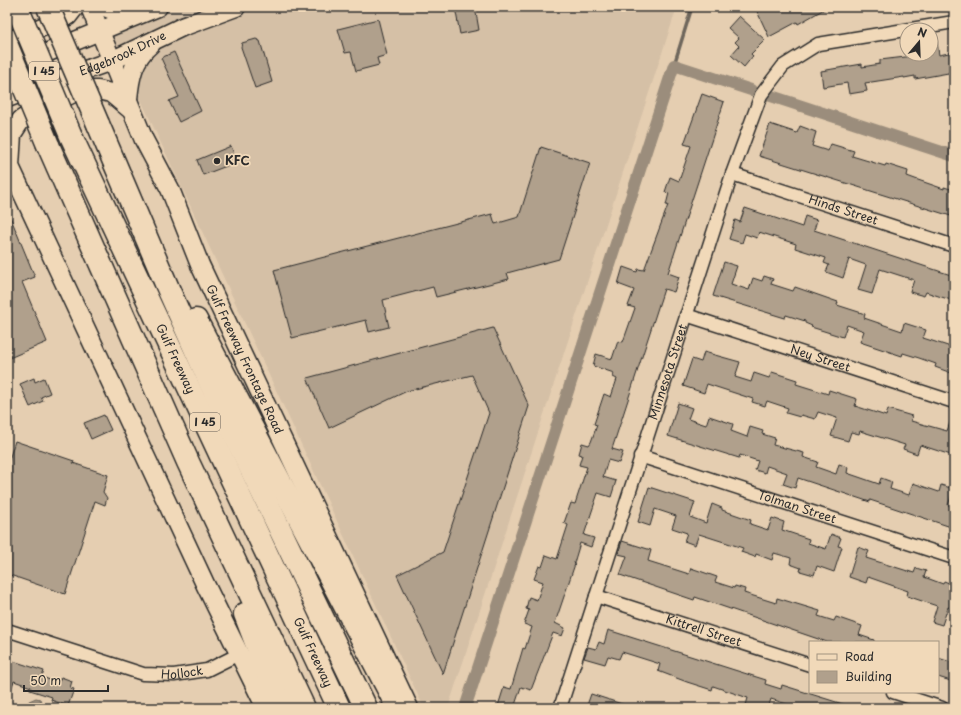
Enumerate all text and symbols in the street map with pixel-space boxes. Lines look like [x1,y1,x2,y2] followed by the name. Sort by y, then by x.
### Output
[899,22,939,62] north arrow
[916,23,930,42] text: N
[77,26,169,80] street label: Edgebrook Drive
[29,62,59,80] road number: I 45
[225,151,250,169] place label: KFC
[212,156,222,166] marker: KFC
[807,189,881,229] street label: Hinds Street
[202,281,288,437] street label: Gulf Freeway Frontage Road
[152,320,200,396] street label: Gulf Freeway
[643,321,691,422] street label: Minnesota Street
[788,339,853,376] street label: Ney Street
[190,413,220,431] road number: I 45
[756,485,839,527] street label: Tolman Street
[664,609,744,650] street label: Kittrell Street
[290,614,338,690] street label: Gulf Freeway
[809,641,939,693] legend
[845,647,874,665] text: Road
[161,661,204,683] street label: Hollock
[24,667,108,693] scale bar
[845,667,892,685] text: Building
[30,671,61,689] text: 50 m

